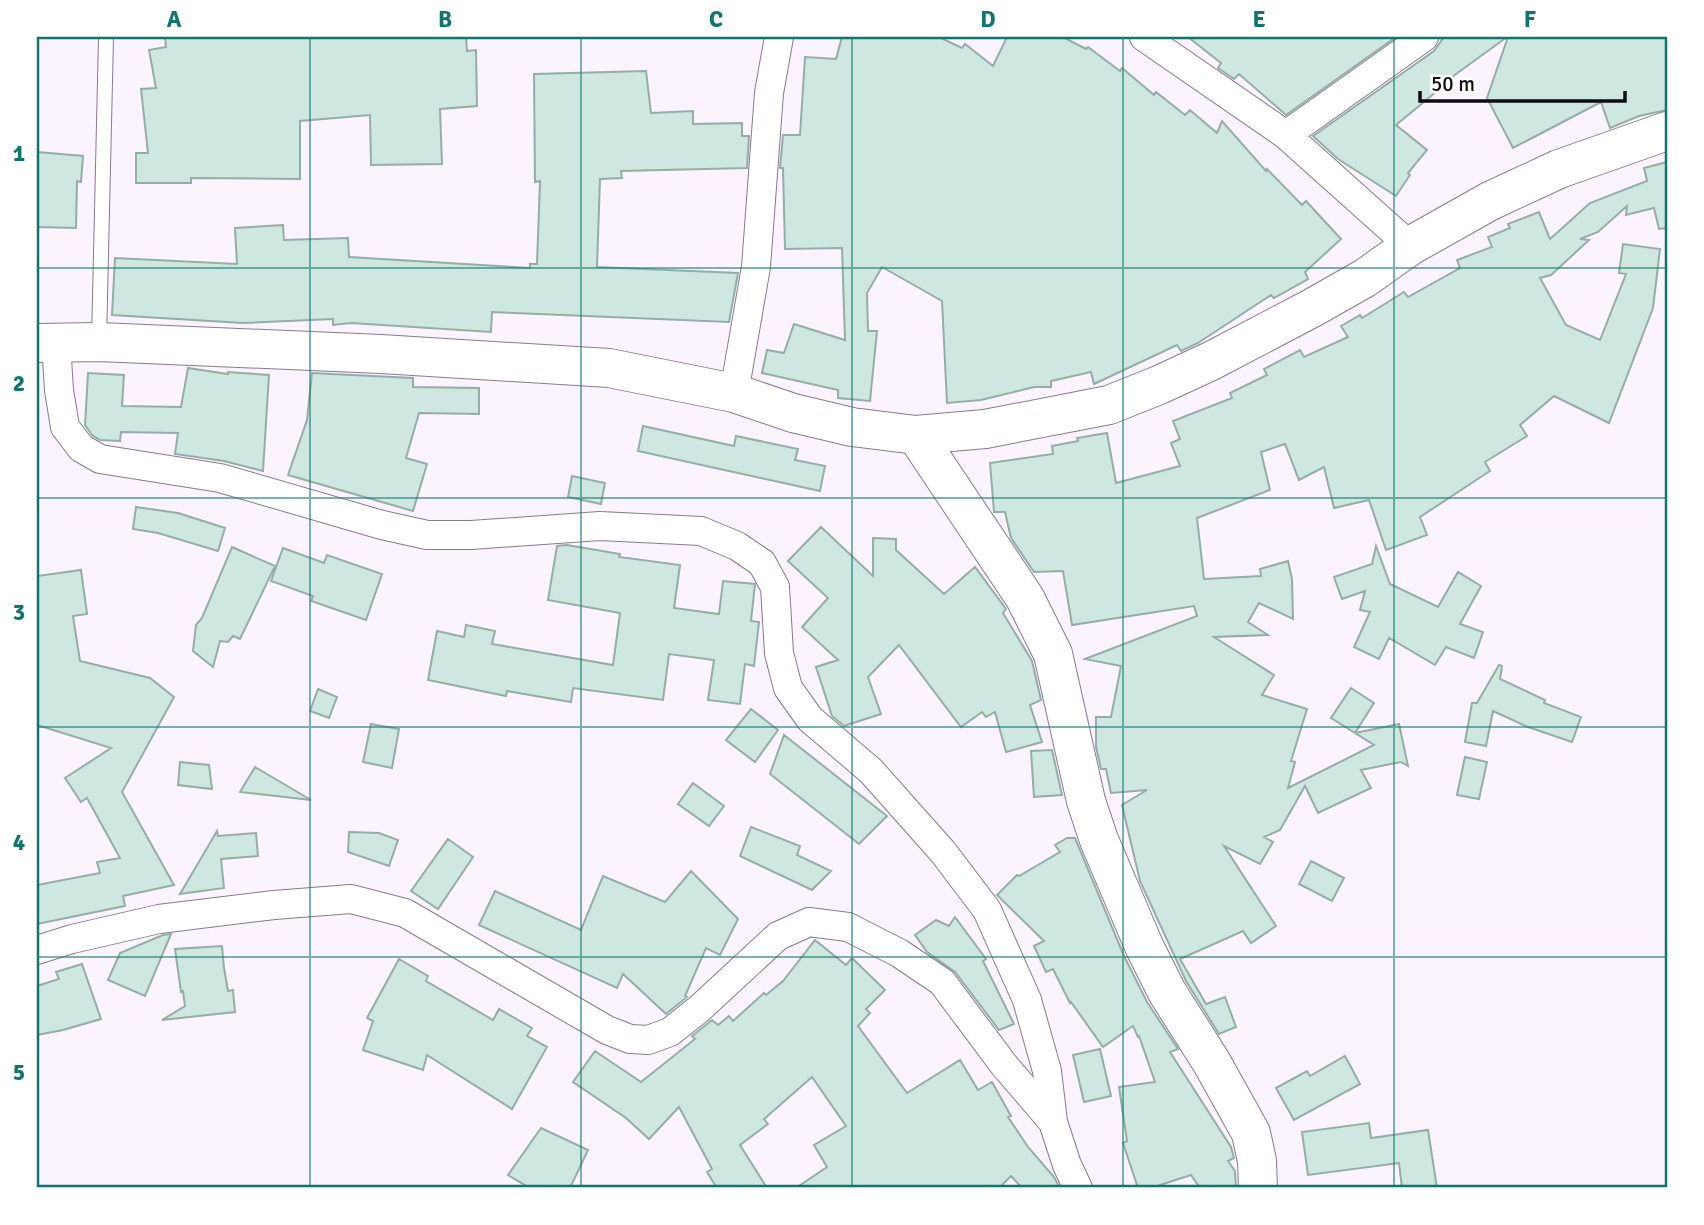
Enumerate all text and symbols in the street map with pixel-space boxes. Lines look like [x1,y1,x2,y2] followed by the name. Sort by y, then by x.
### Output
[167,5,182,34] text: A
[438,5,452,34] text: B
[709,5,723,34] text: C
[980,5,996,34] text: D
[1252,5,1266,34] text: E
[1524,5,1536,34] text: F
[1420,60,1625,104] scale bar
[1431,71,1475,97] text: 50 m
[13,139,25,168] text: 1
[13,369,25,398] text: 2
[13,598,25,627] text: 3
[13,828,25,857] text: 4
[13,1058,25,1087] text: 5

